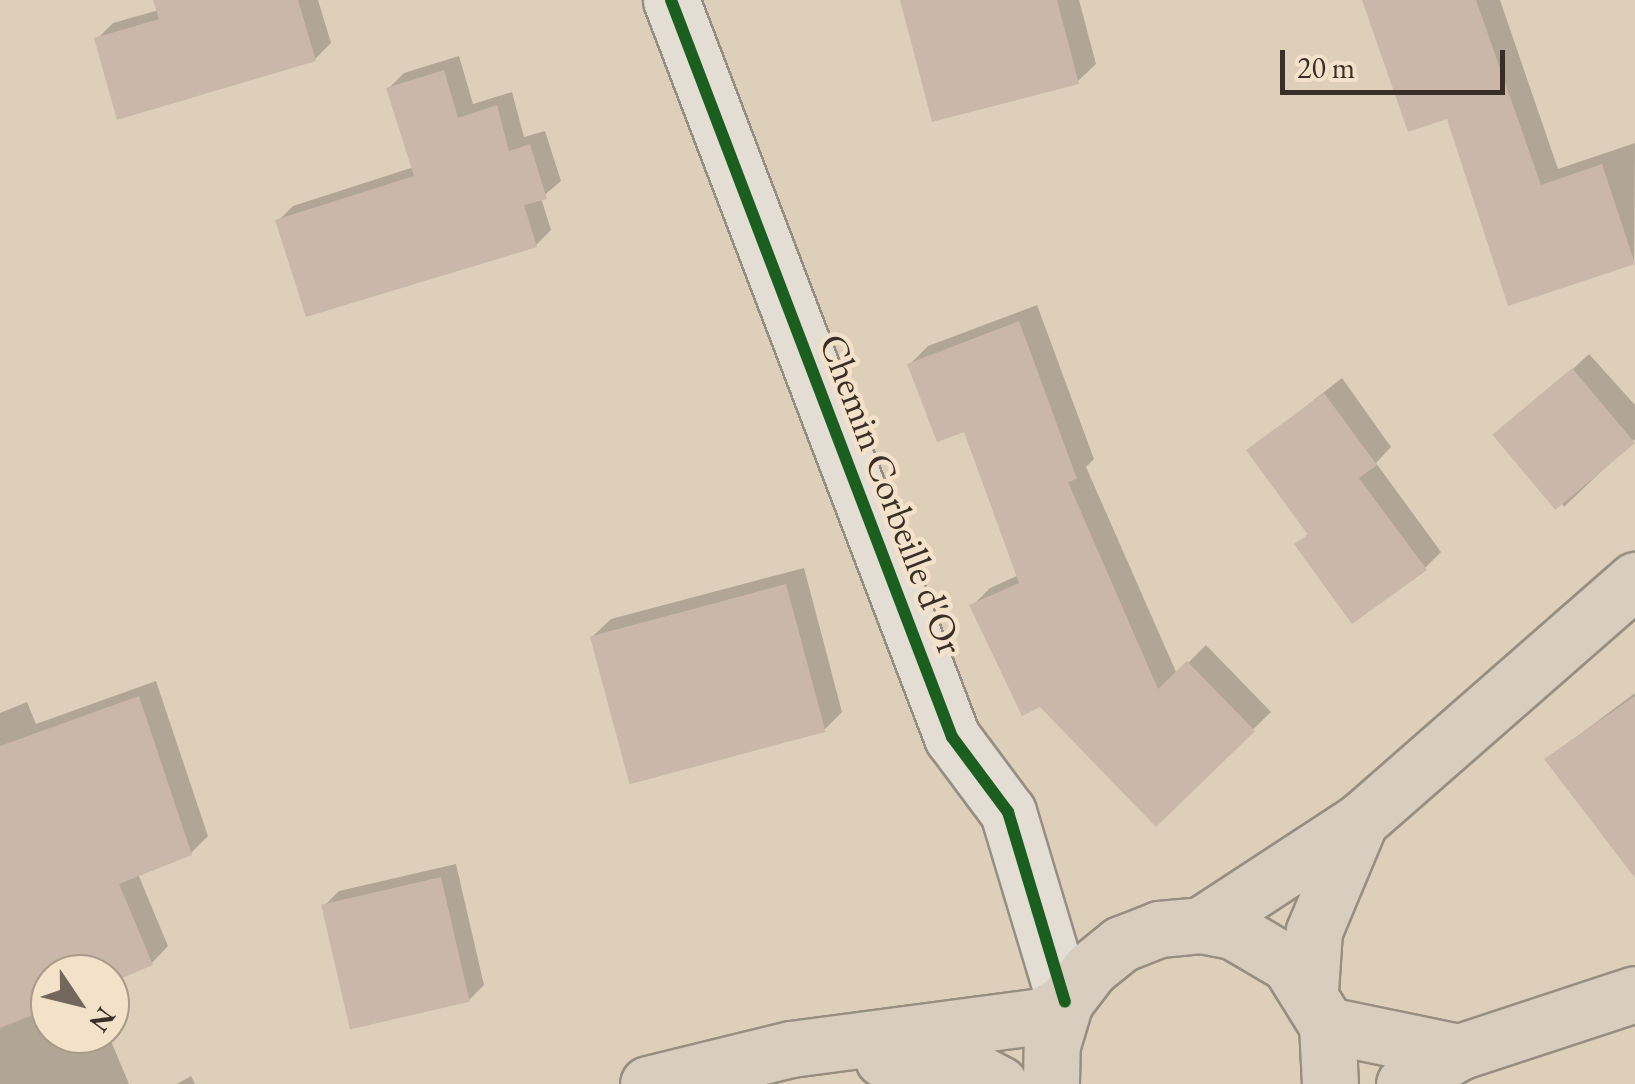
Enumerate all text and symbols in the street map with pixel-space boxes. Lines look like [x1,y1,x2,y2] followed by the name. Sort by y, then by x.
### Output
[1285,30,1510,92] scale bar
[1297,48,1355,87] text: 20 m
[810,327,974,661] street label: Chemin Corbeille d'Or
[30,954,130,1054] north arrow
[82,1000,124,1040] text: N

